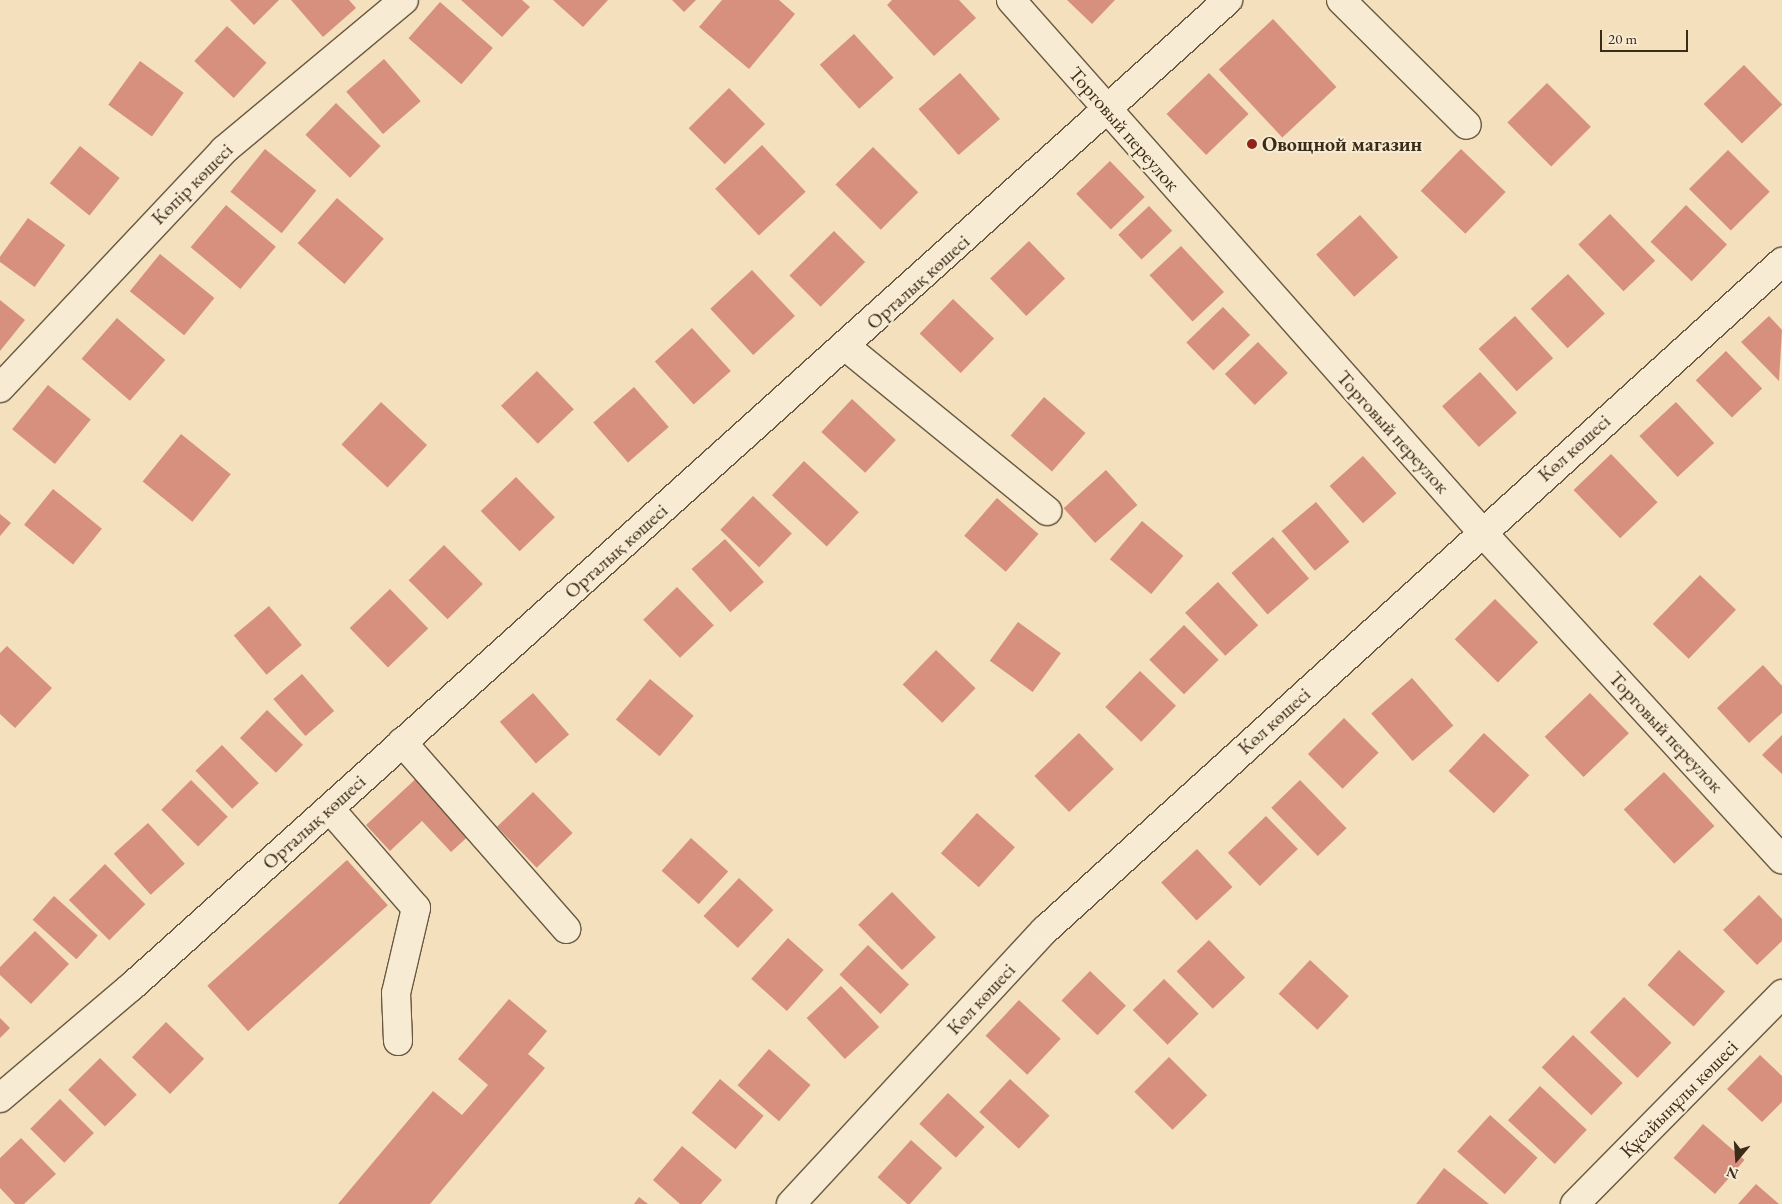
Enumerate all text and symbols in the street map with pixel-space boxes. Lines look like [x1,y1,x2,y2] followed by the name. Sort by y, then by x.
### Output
[1602,20,1690,52] scale bar
[1608,29,1637,48] text: 20 m
[1063,62,1185,196] street label: Торговый переулок
[1262,132,1422,156] place label: Овощной магазин
[146,138,238,230] street label: Көпір көшесі
[1246,138,1258,150] marker: Овощной магазин
[861,229,975,335] street label: Орталық көшесі
[1331,366,1455,498] street label: Торговый переулок
[1533,409,1615,487] street label: Көл көшесі
[559,498,673,604] street label: Орталық көшесі
[1604,666,1728,798] street label: Торговый переулок
[1233,682,1315,760] street label: Көл көшесі
[257,769,371,875] street label: Орталық көшесі
[942,958,1020,1040] street label: Көл көшесі
[1615,1035,1743,1163] street label: Құсайынұлы көшесі
[1712,1134,1762,1184] north arrow
[1724,1163,1741,1184] text: N

